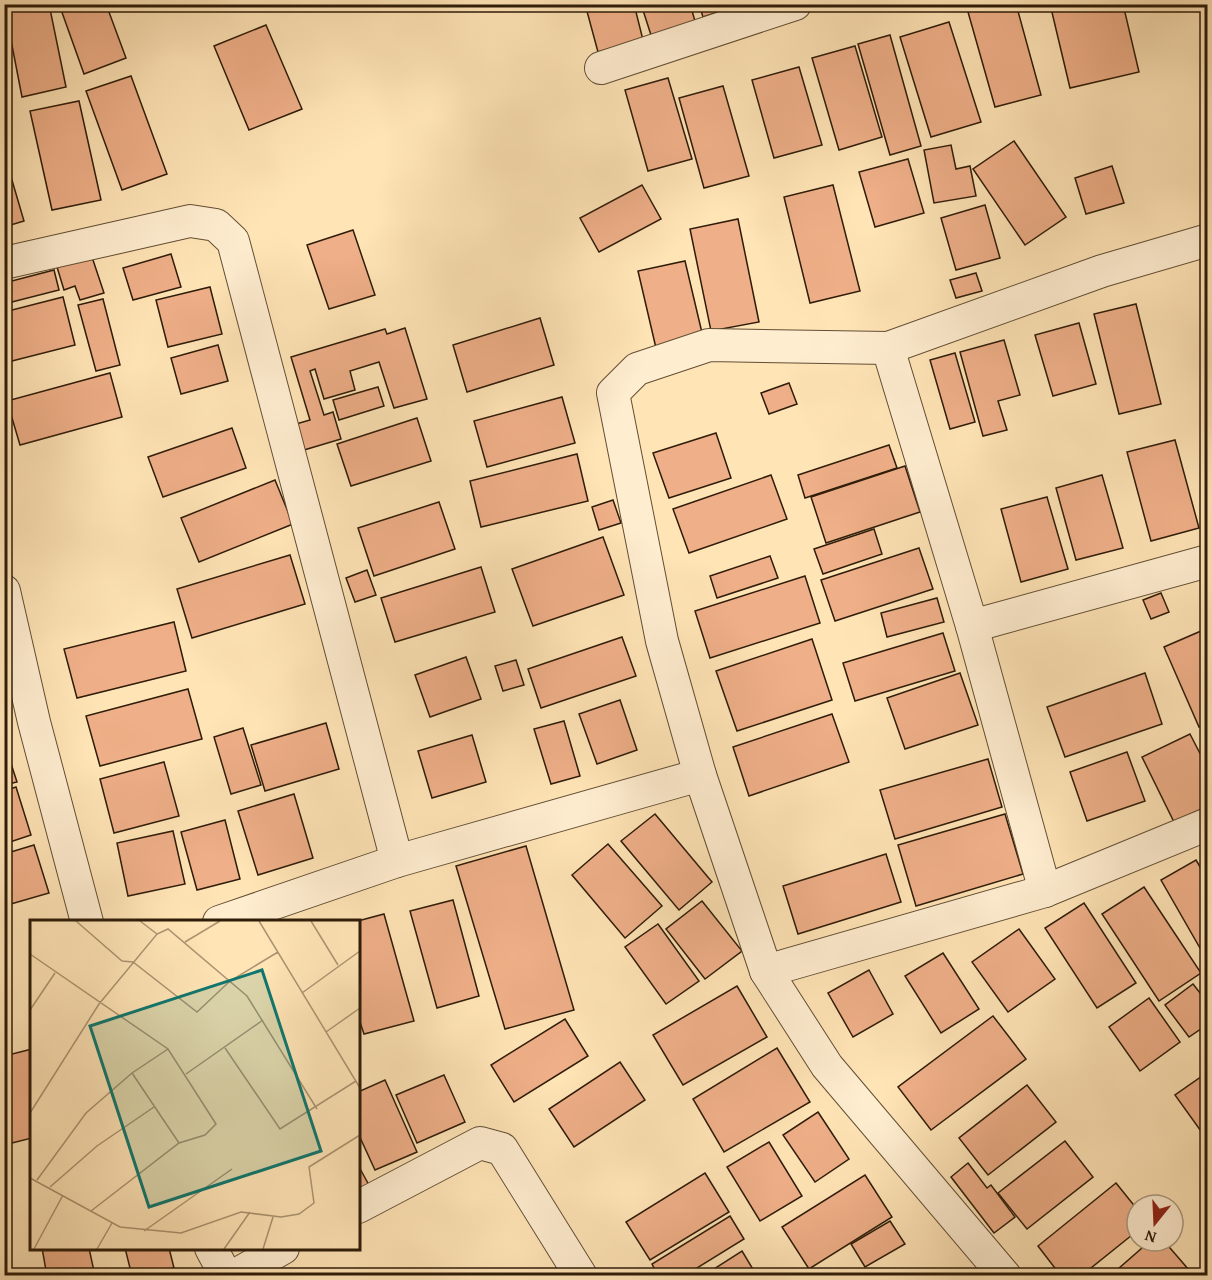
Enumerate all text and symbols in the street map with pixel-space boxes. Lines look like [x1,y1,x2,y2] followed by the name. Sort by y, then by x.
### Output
[30,920,360,1250] inset map
[1125,1193,1185,1253] north arrow
[1141,1224,1159,1250] text: N

